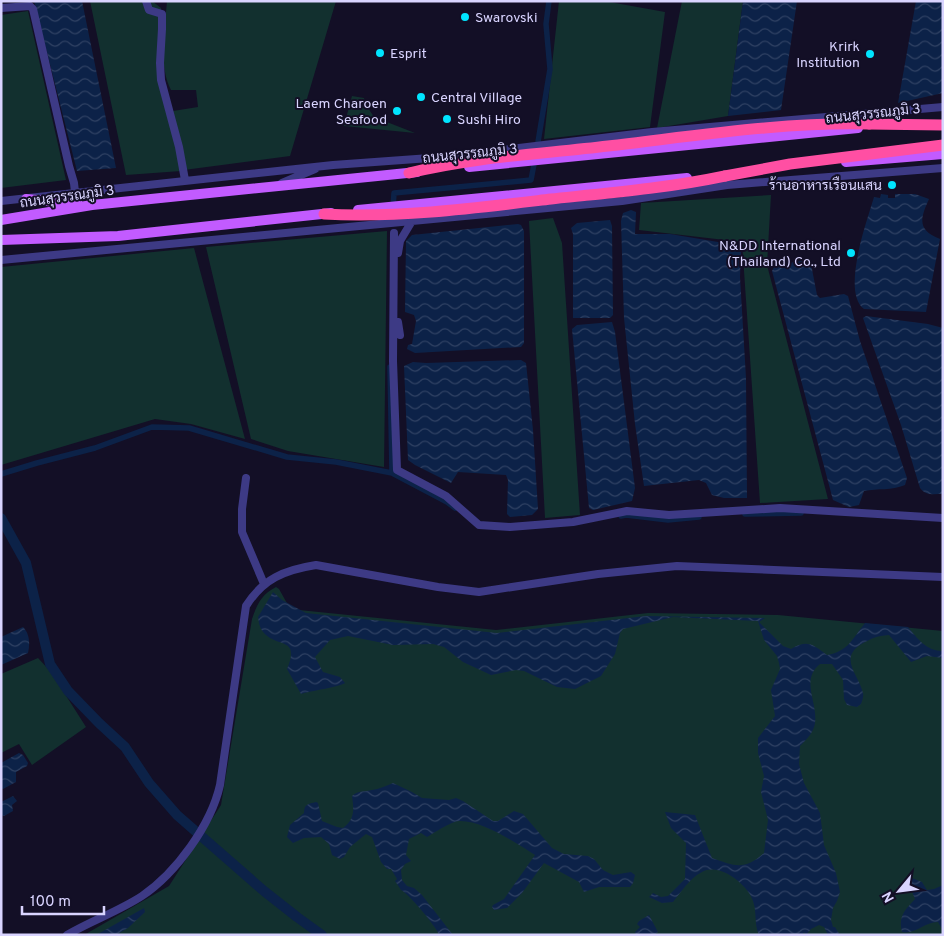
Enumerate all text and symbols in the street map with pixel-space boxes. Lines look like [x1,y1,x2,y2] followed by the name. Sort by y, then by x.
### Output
[475,10,538,27] place label: Swarovski
[459,11,471,23] marker: Swarovski
[796,39,860,72] place label: Krirk Institution
[390,46,427,63] place label: Esprit
[374,47,386,59] marker: Esprit
[864,48,876,60] marker: Krirk Institution
[431,90,522,107] place label: Central Village
[415,91,427,103] marker: Central Village
[296,96,387,129] place label: Laem Charoen Seafood
[825,100,921,128] street label: ถนนสุวรรณภูมิ 3
[391,105,403,117] marker: Laem Charoen Seafood
[457,112,521,129] place label: Sushi Hiro
[441,113,453,125] marker: Sushi Hiro
[422,140,518,168] street label: ถนนสุวรรณภูมิ 3
[769,176,882,195] place label: ร้านอาหารเรือนแสน
[886,179,898,191] marker: ร้านอาหารเรือนแสน
[19,181,116,213] street label: ถนนสุวรรณภูมิ 3
[719,238,841,271] place label: N&DD International (Thailand) Co., Ltd
[845,247,857,259] marker: N&DD International (Thailand) Co., Ltd
[874,866,924,916] north arrow
[22,884,105,916] scale bar
[879,888,899,905] text: N
[30,893,71,912] text: 100 m

